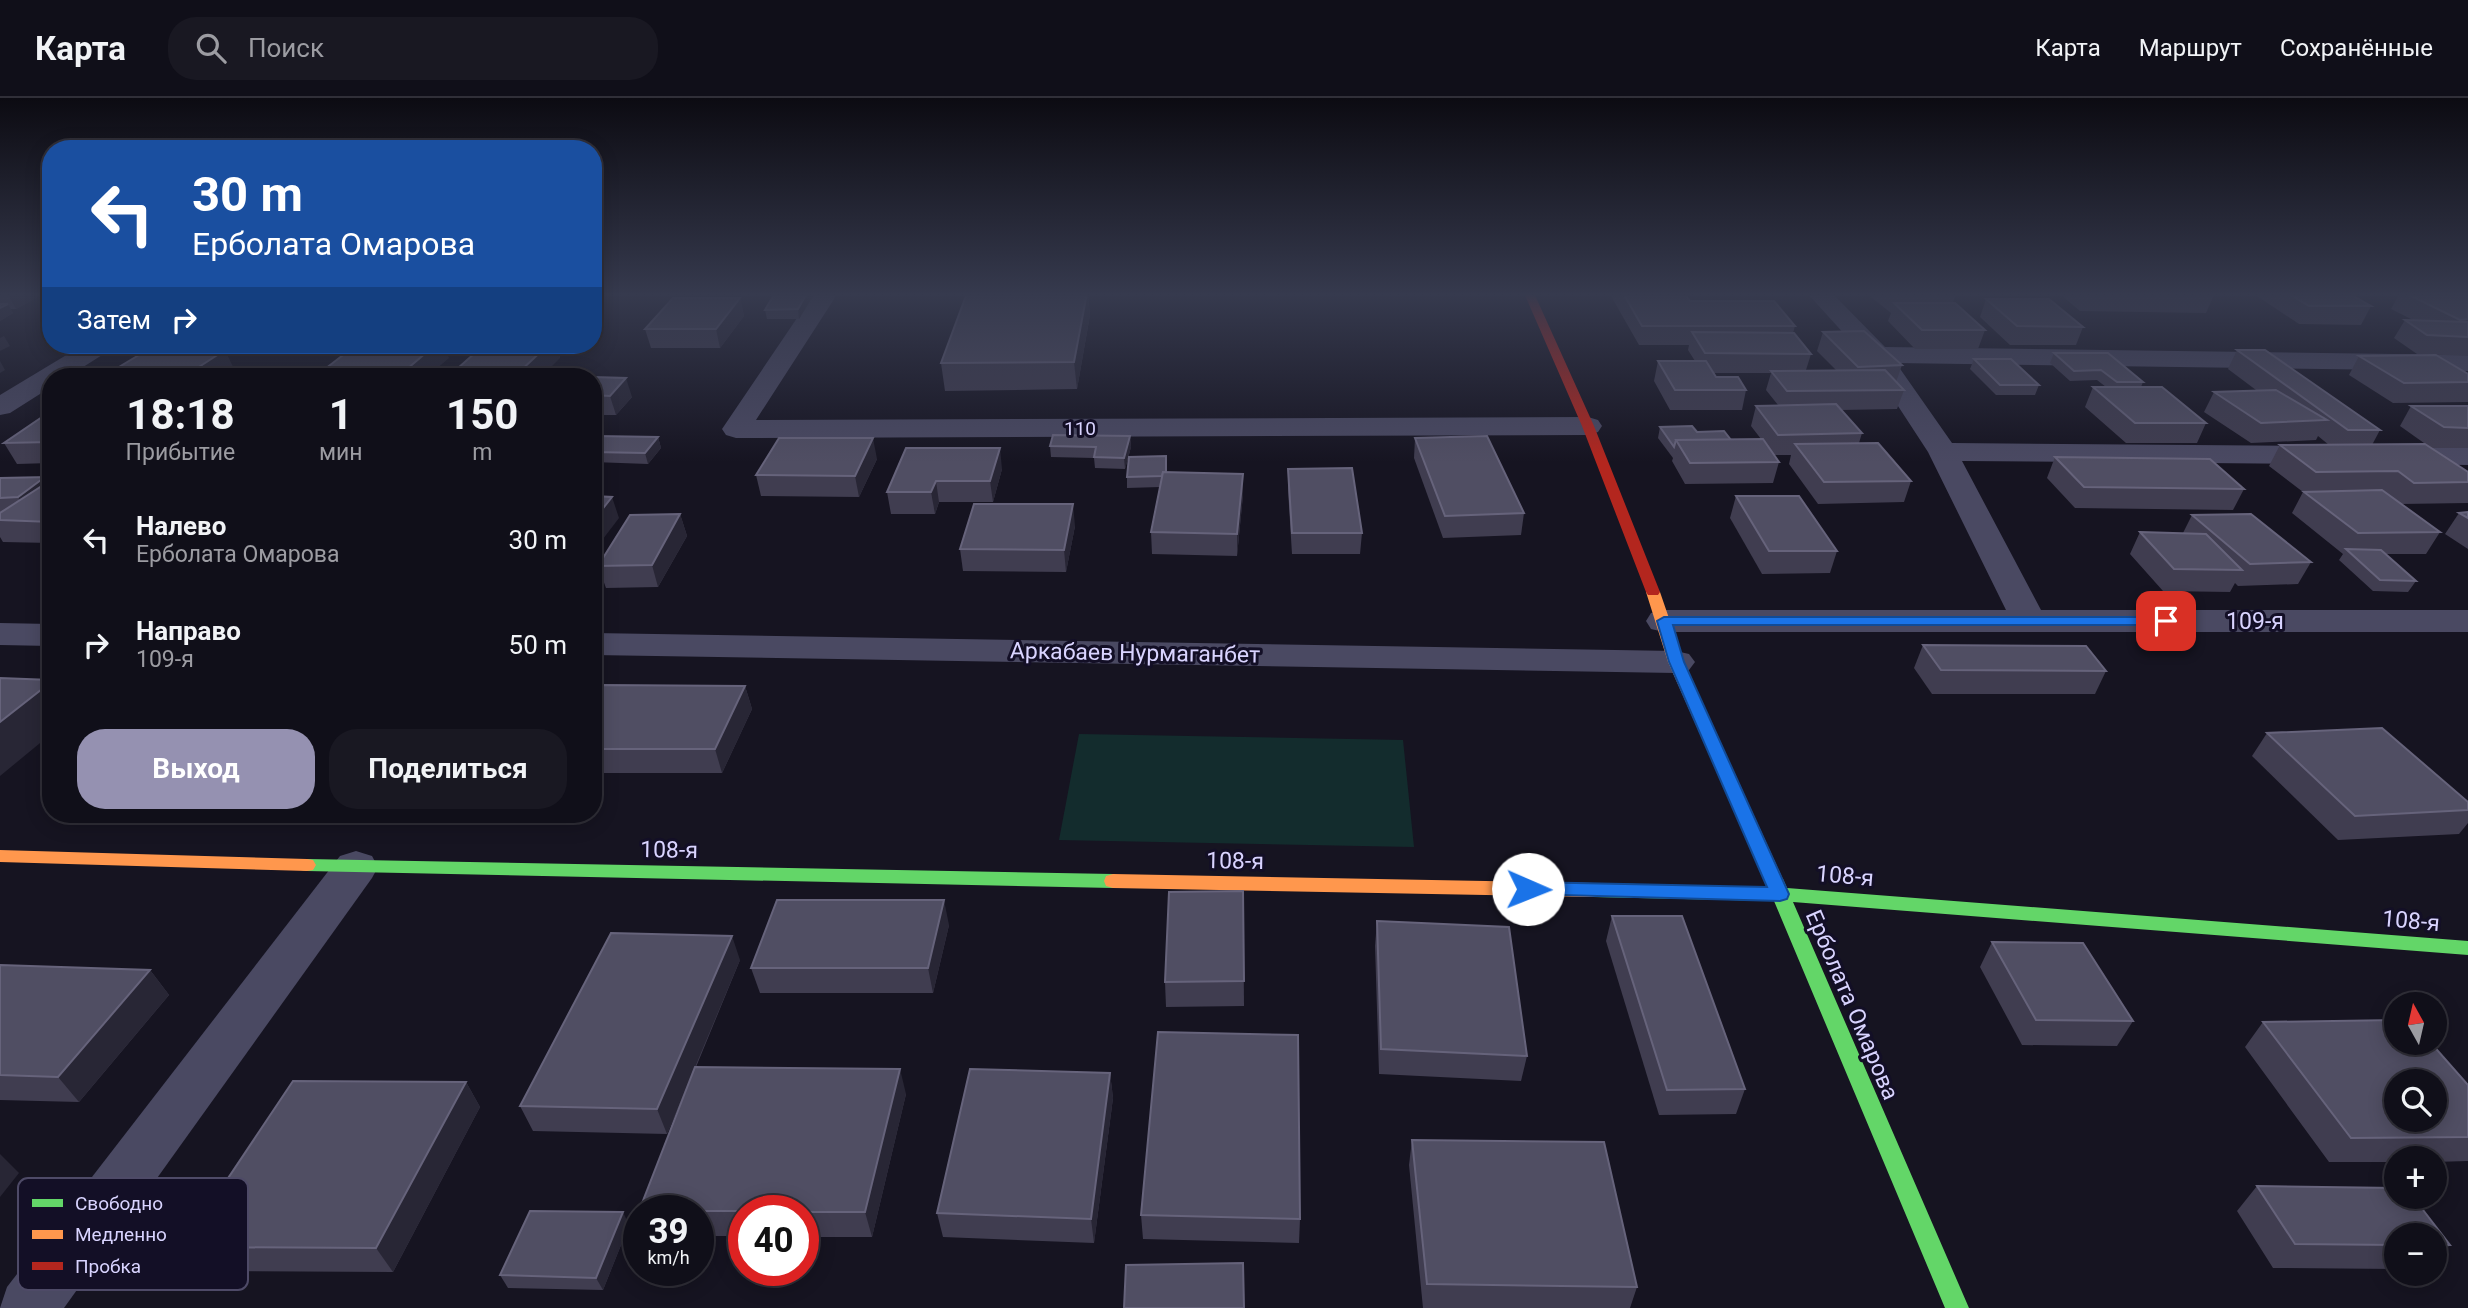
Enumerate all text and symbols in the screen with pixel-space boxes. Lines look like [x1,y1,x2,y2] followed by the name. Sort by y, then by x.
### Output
[168,17,658,80] search box
[35,29,126,68] text: Карта
[192,29,230,67] icon: search
[248,33,324,63] text: Поиск
[2035,34,2101,62] text: Карта
[2139,34,2242,62] text: Маршрут
[2280,34,2433,62] text: Сохранённые
[192,166,303,223] text: 30 m
[77,168,168,259] icon: left
[192,225,475,263] text: Ерболата Омарова
[165,301,203,339] icon: right
[77,305,151,335] text: Затем
[126,390,235,439] text: 18:18
[329,390,353,439] text: 1
[446,390,518,439] text: 150
[1064,417,1096,440] street label: 110
[126,439,235,466] text: Прибытие
[319,439,363,466] text: мин
[472,439,492,466] text: m
[136,511,226,541] text: Налево
[77,521,115,559] icon: left
[509,525,567,555] text: 30 m
[136,541,339,568] text: Ерболата Омарова
[2136,591,2196,651] pin
[2147,602,2185,640] icon: arrive
[2226,608,2284,635] street label: 109-я
[136,616,241,646] text: Направо
[77,626,115,664] icon: right
[509,630,567,660] text: 50 m
[1010,637,1260,669] street label: Аркабаев Нурмаганбет
[136,646,194,673] text: 109-я
[77,729,315,809] button: Выход
[329,729,567,809] button: Поделиться
[640,836,698,864] street label: 108-я
[1206,847,1264,875] street label: 108-я
[1491,852,1565,926] position arrow
[1815,860,1875,892] street label: 108-я
[2381,905,2441,937] street label: 108-я
[1800,906,1904,1104] street label: Ерболата Омарова
[2384,992,2446,1055] north arrow
[2384,992,2447,1286] map controls
[2384,1069,2447,1132] button: search
[2384,1146,2447,1209] button: +
[18,1178,248,1290] legend
[75,1192,163,1215] text: Свободно
[728,1195,819,1286] speed limit sign: 40
[648,1211,689,1252] text: 39
[75,1223,167,1246] text: Медленно
[2384,1223,2447,1286] button: −
[647,1247,690,1268] text: km/h
[75,1255,141,1278] text: Пробка

